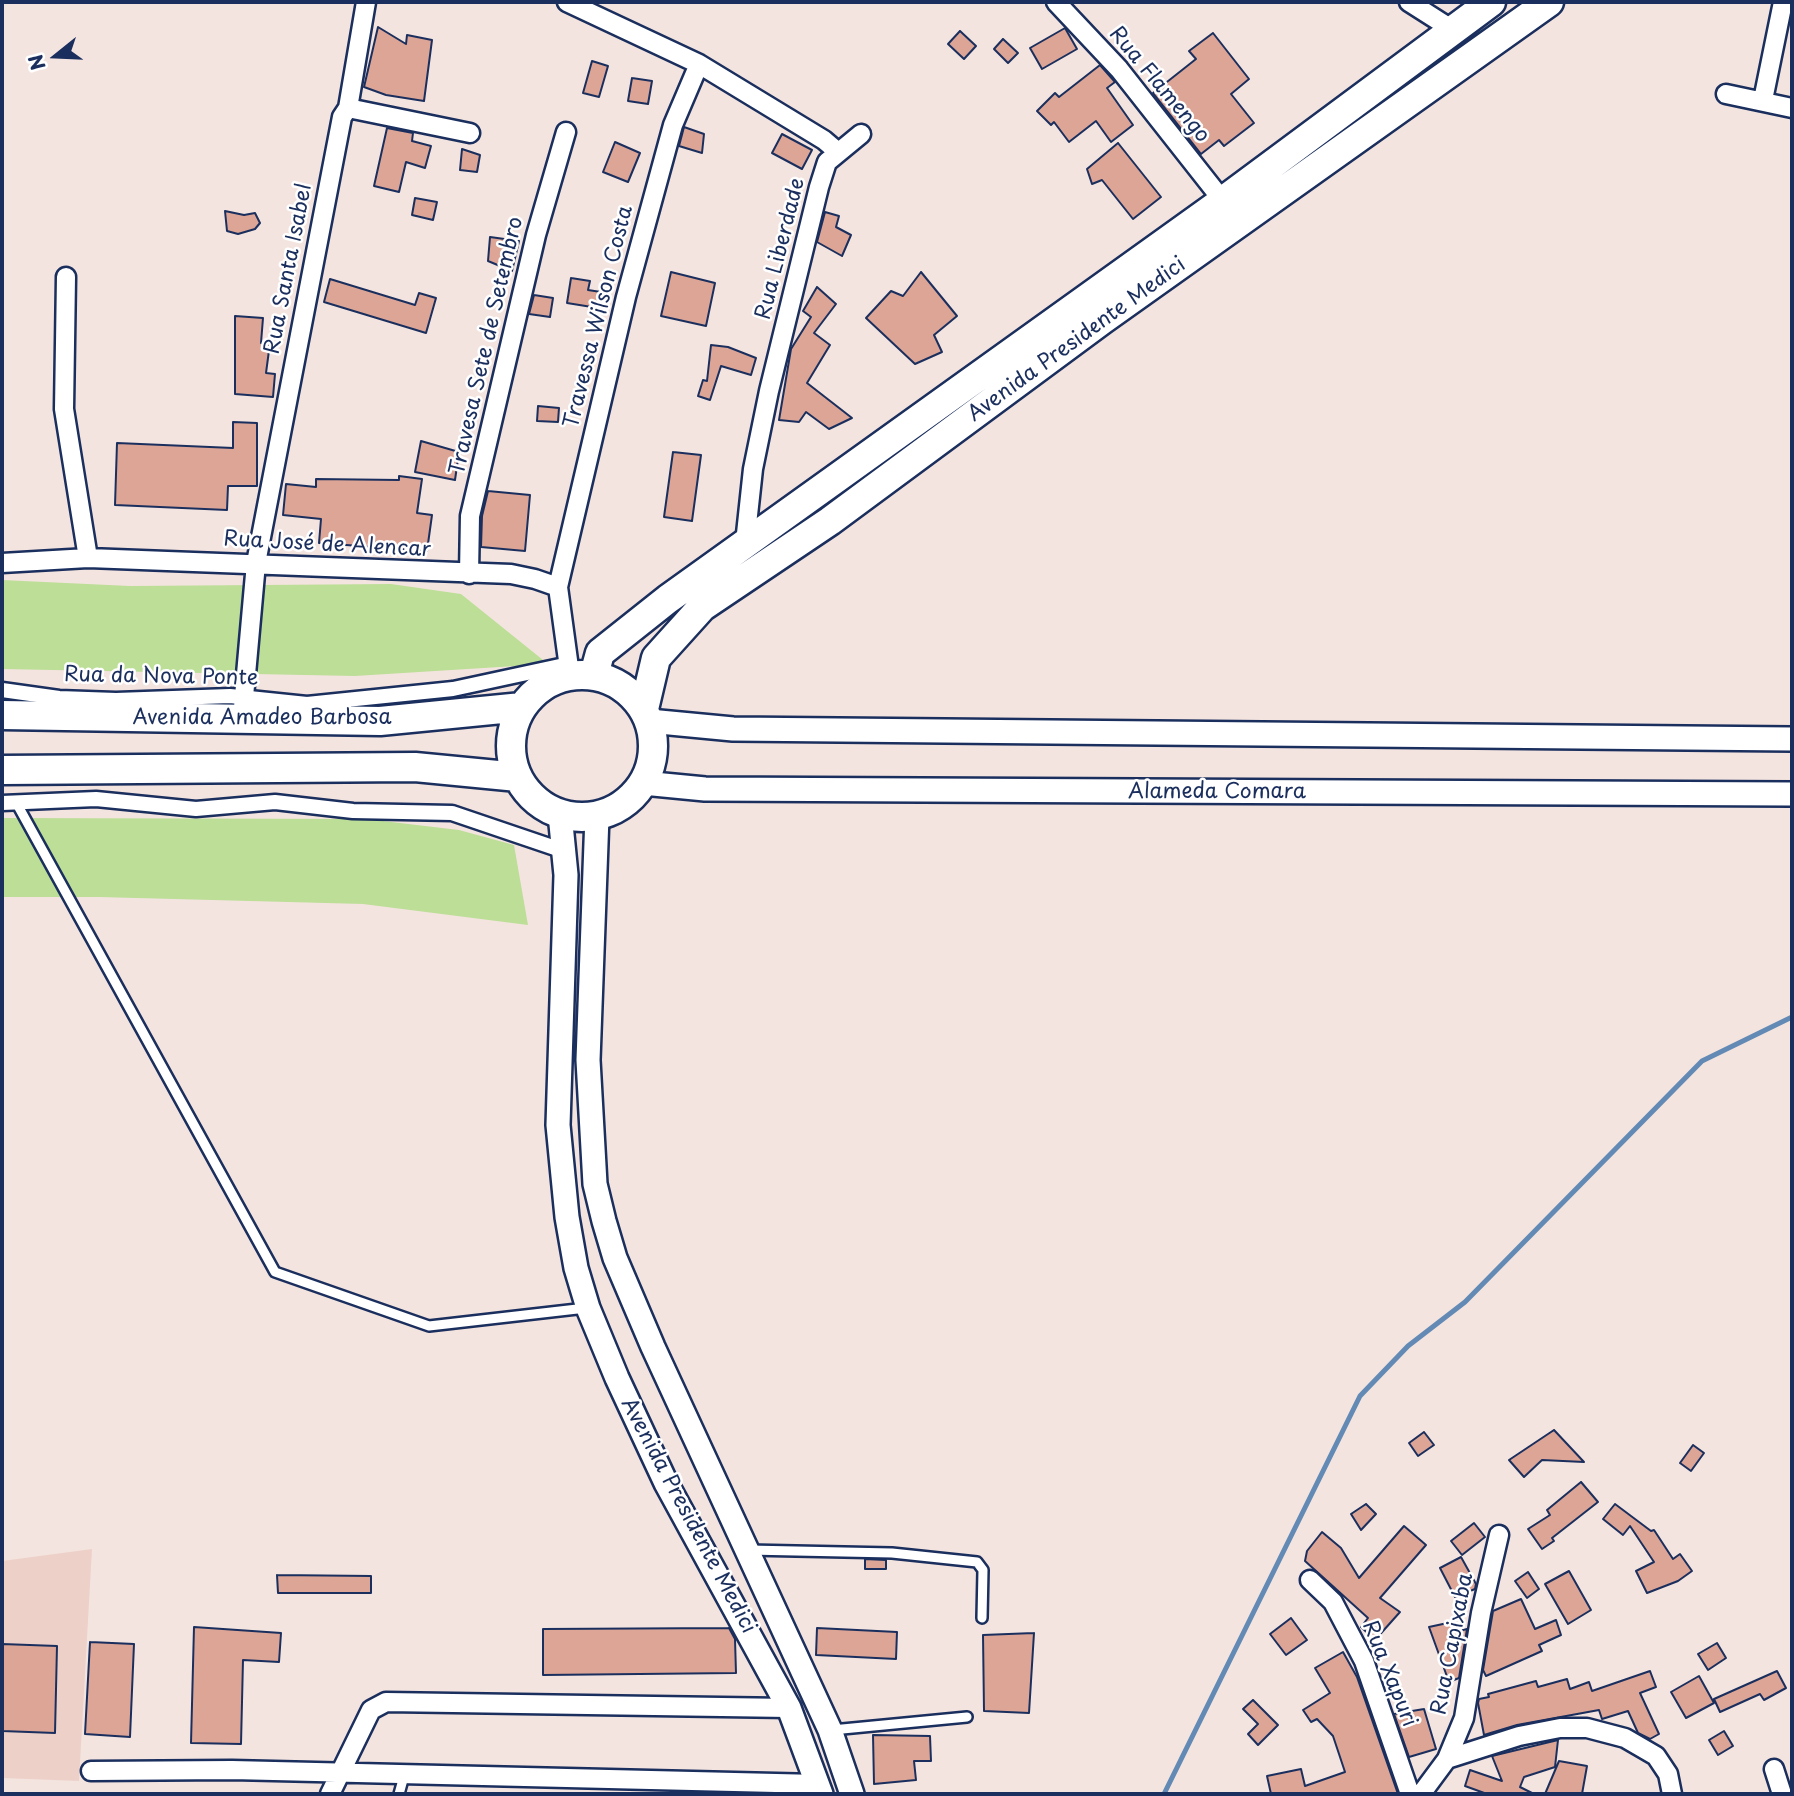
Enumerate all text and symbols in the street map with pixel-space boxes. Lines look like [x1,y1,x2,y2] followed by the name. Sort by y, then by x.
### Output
[21,21,91,91] north arrow
[1103,22,1215,148] street label: Rua Flamengo
[20,51,52,74] text: N
[751,176,811,322] street label: Rua Liberdade
[260,182,318,356] street label: Rua Santa Isabel
[559,203,639,431] street label: Travessa Wilson Costa
[445,214,529,478] street label: Travesa Sete de Setembro
[963,252,1191,428] street label: Avenida Presidente Medici
[223,527,431,563] street label: Rua José de Alencar
[64,663,258,691] street label: Rua da Nova Ponte
[133,705,391,731] street label: Avenida Amadeo Barbosa
[1128,779,1306,805] street label: Alameda Comara
[615,1394,761,1638] street label: Avenida Presidente Medici
[1427,1571,1479,1717] street label: Rua Capixaba
[1356,1617,1422,1731] street label: Rua Xapuri

